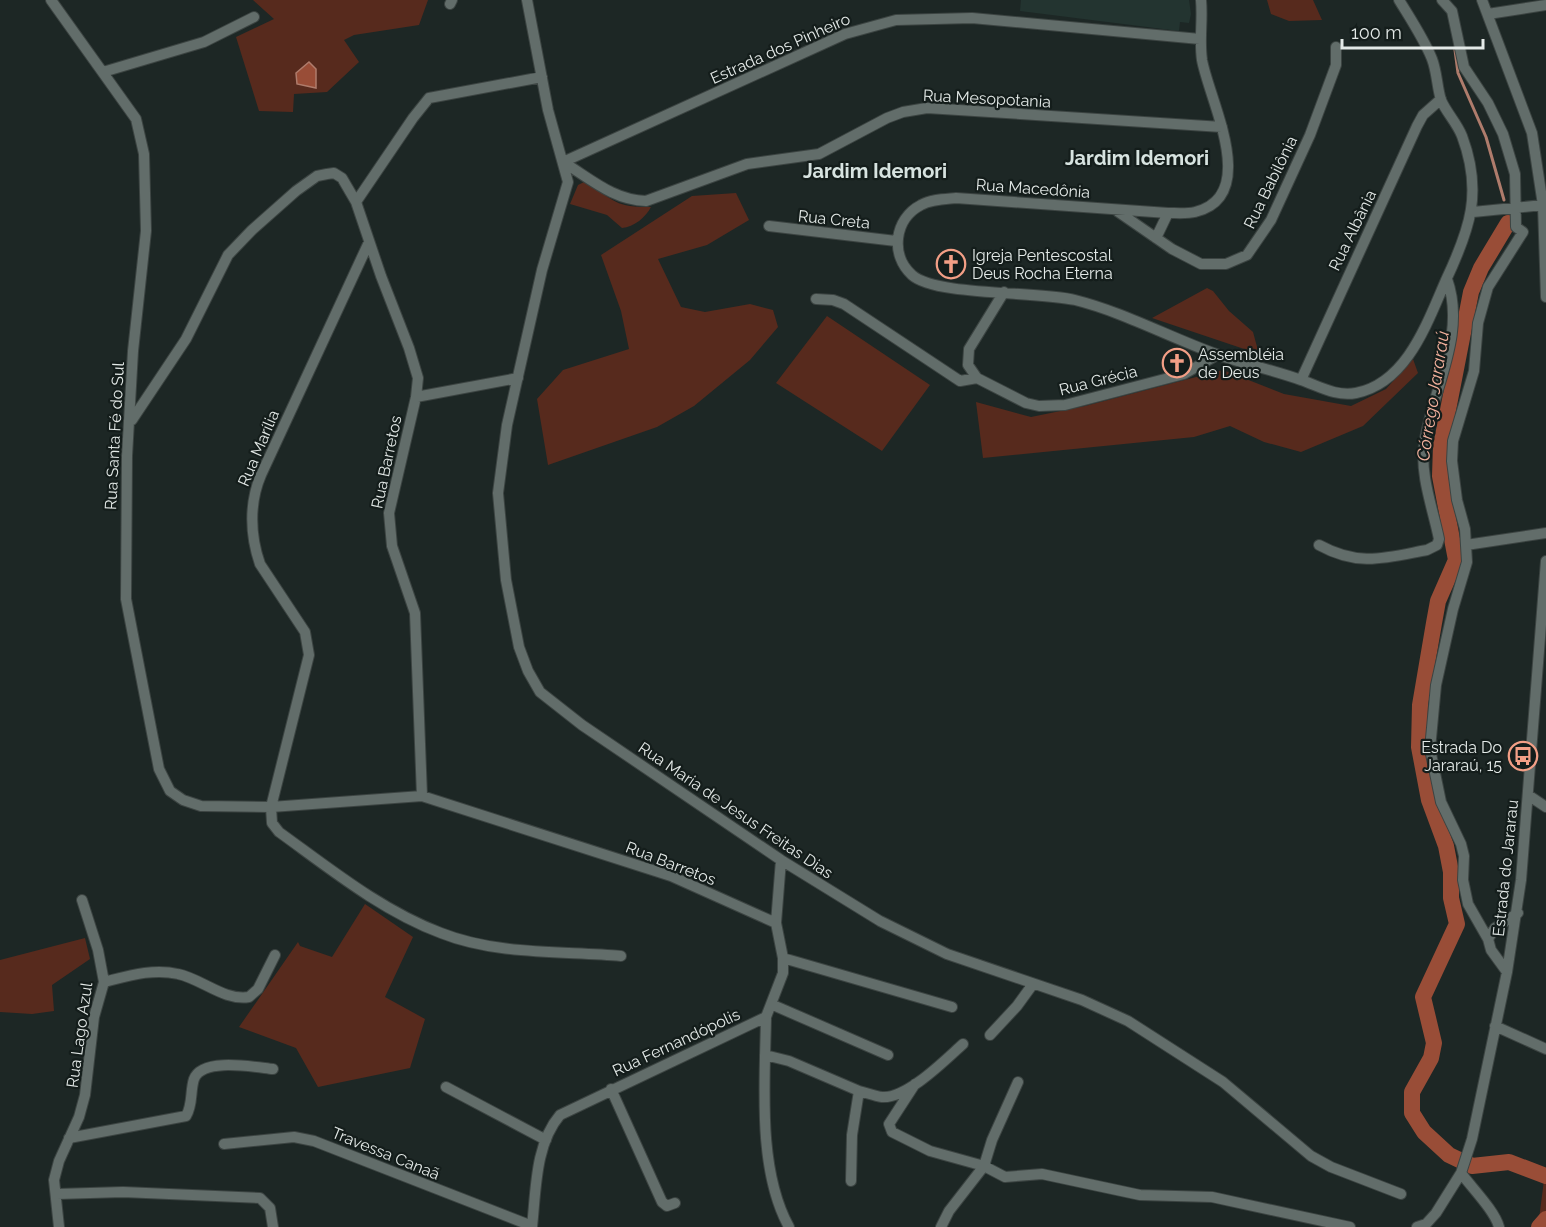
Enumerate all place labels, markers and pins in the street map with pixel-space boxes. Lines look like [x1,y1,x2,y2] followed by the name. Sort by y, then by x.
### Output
[972,246,1113,283] place label: Igreja Pentescostal Deus Rocha Eterna
[935,248,967,280] church icon: Igreja Pentescostal Deus Rocha Eterna
[1198,345,1284,382] place label: Assembléia de Deus
[1161,347,1193,379] church icon: Assembléia de Deus
[1421,738,1502,775] place label: Estrada Do Jararaú, 15
[1507,740,1539,772] bus stop icon: Estrada Do Jararaú, 15

